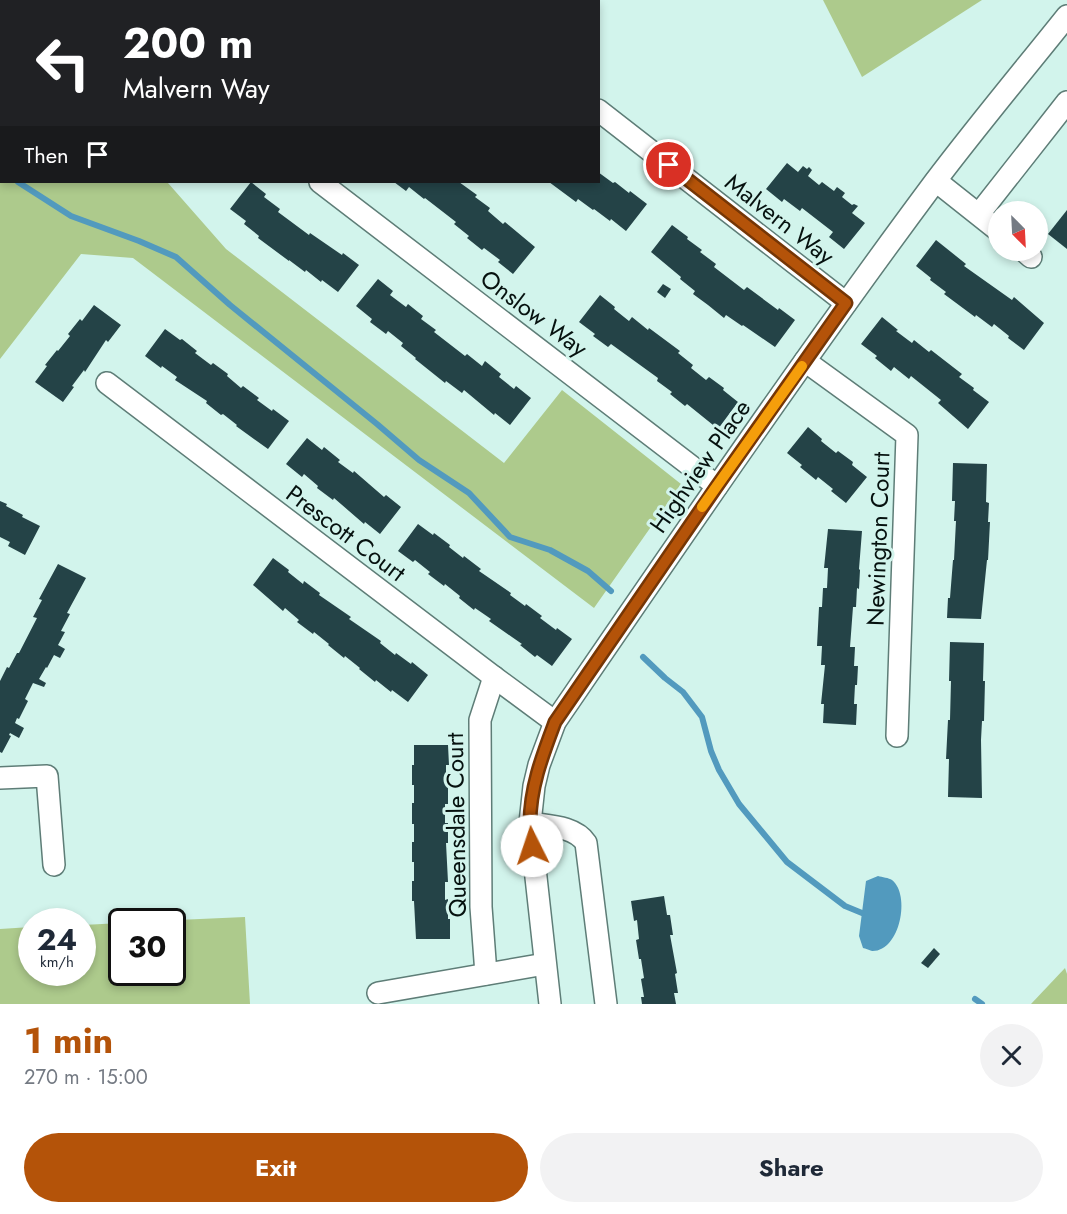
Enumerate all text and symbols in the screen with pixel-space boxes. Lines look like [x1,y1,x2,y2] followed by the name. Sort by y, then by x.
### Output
[123,13,253,74] text: 200 m
[24,24,102,102] icon: left
[123,69,270,108] text: Malvern Way
[81,138,114,171] icon: arrive
[24,139,69,171] text: Then
[643,139,694,190] pin
[652,148,685,181] icon: arrive
[718,165,843,273] street label: Malvern Way
[988,201,1048,261] north arrow
[988,201,1048,261] map controls
[473,261,595,365] street label: Onslow Way
[641,392,759,540] street label: Highview Place
[857,451,899,627] street label: Newington Court
[279,476,413,590] street label: Prescott Court
[437,732,475,918] street label: Queensdale Court
[500,814,564,878] position arrow
[108,908,186,986] speed limit sign: 30
[37,918,77,961] text: 24
[40,951,74,973] text: km/h
[24,1014,113,1066] text: 1 min
[980,1024,1043,1087] button: close
[24,1063,148,1092] text: 270 m · 15:00
[24,1133,528,1202] button: Exit
[540,1133,1043,1202] button: Share

